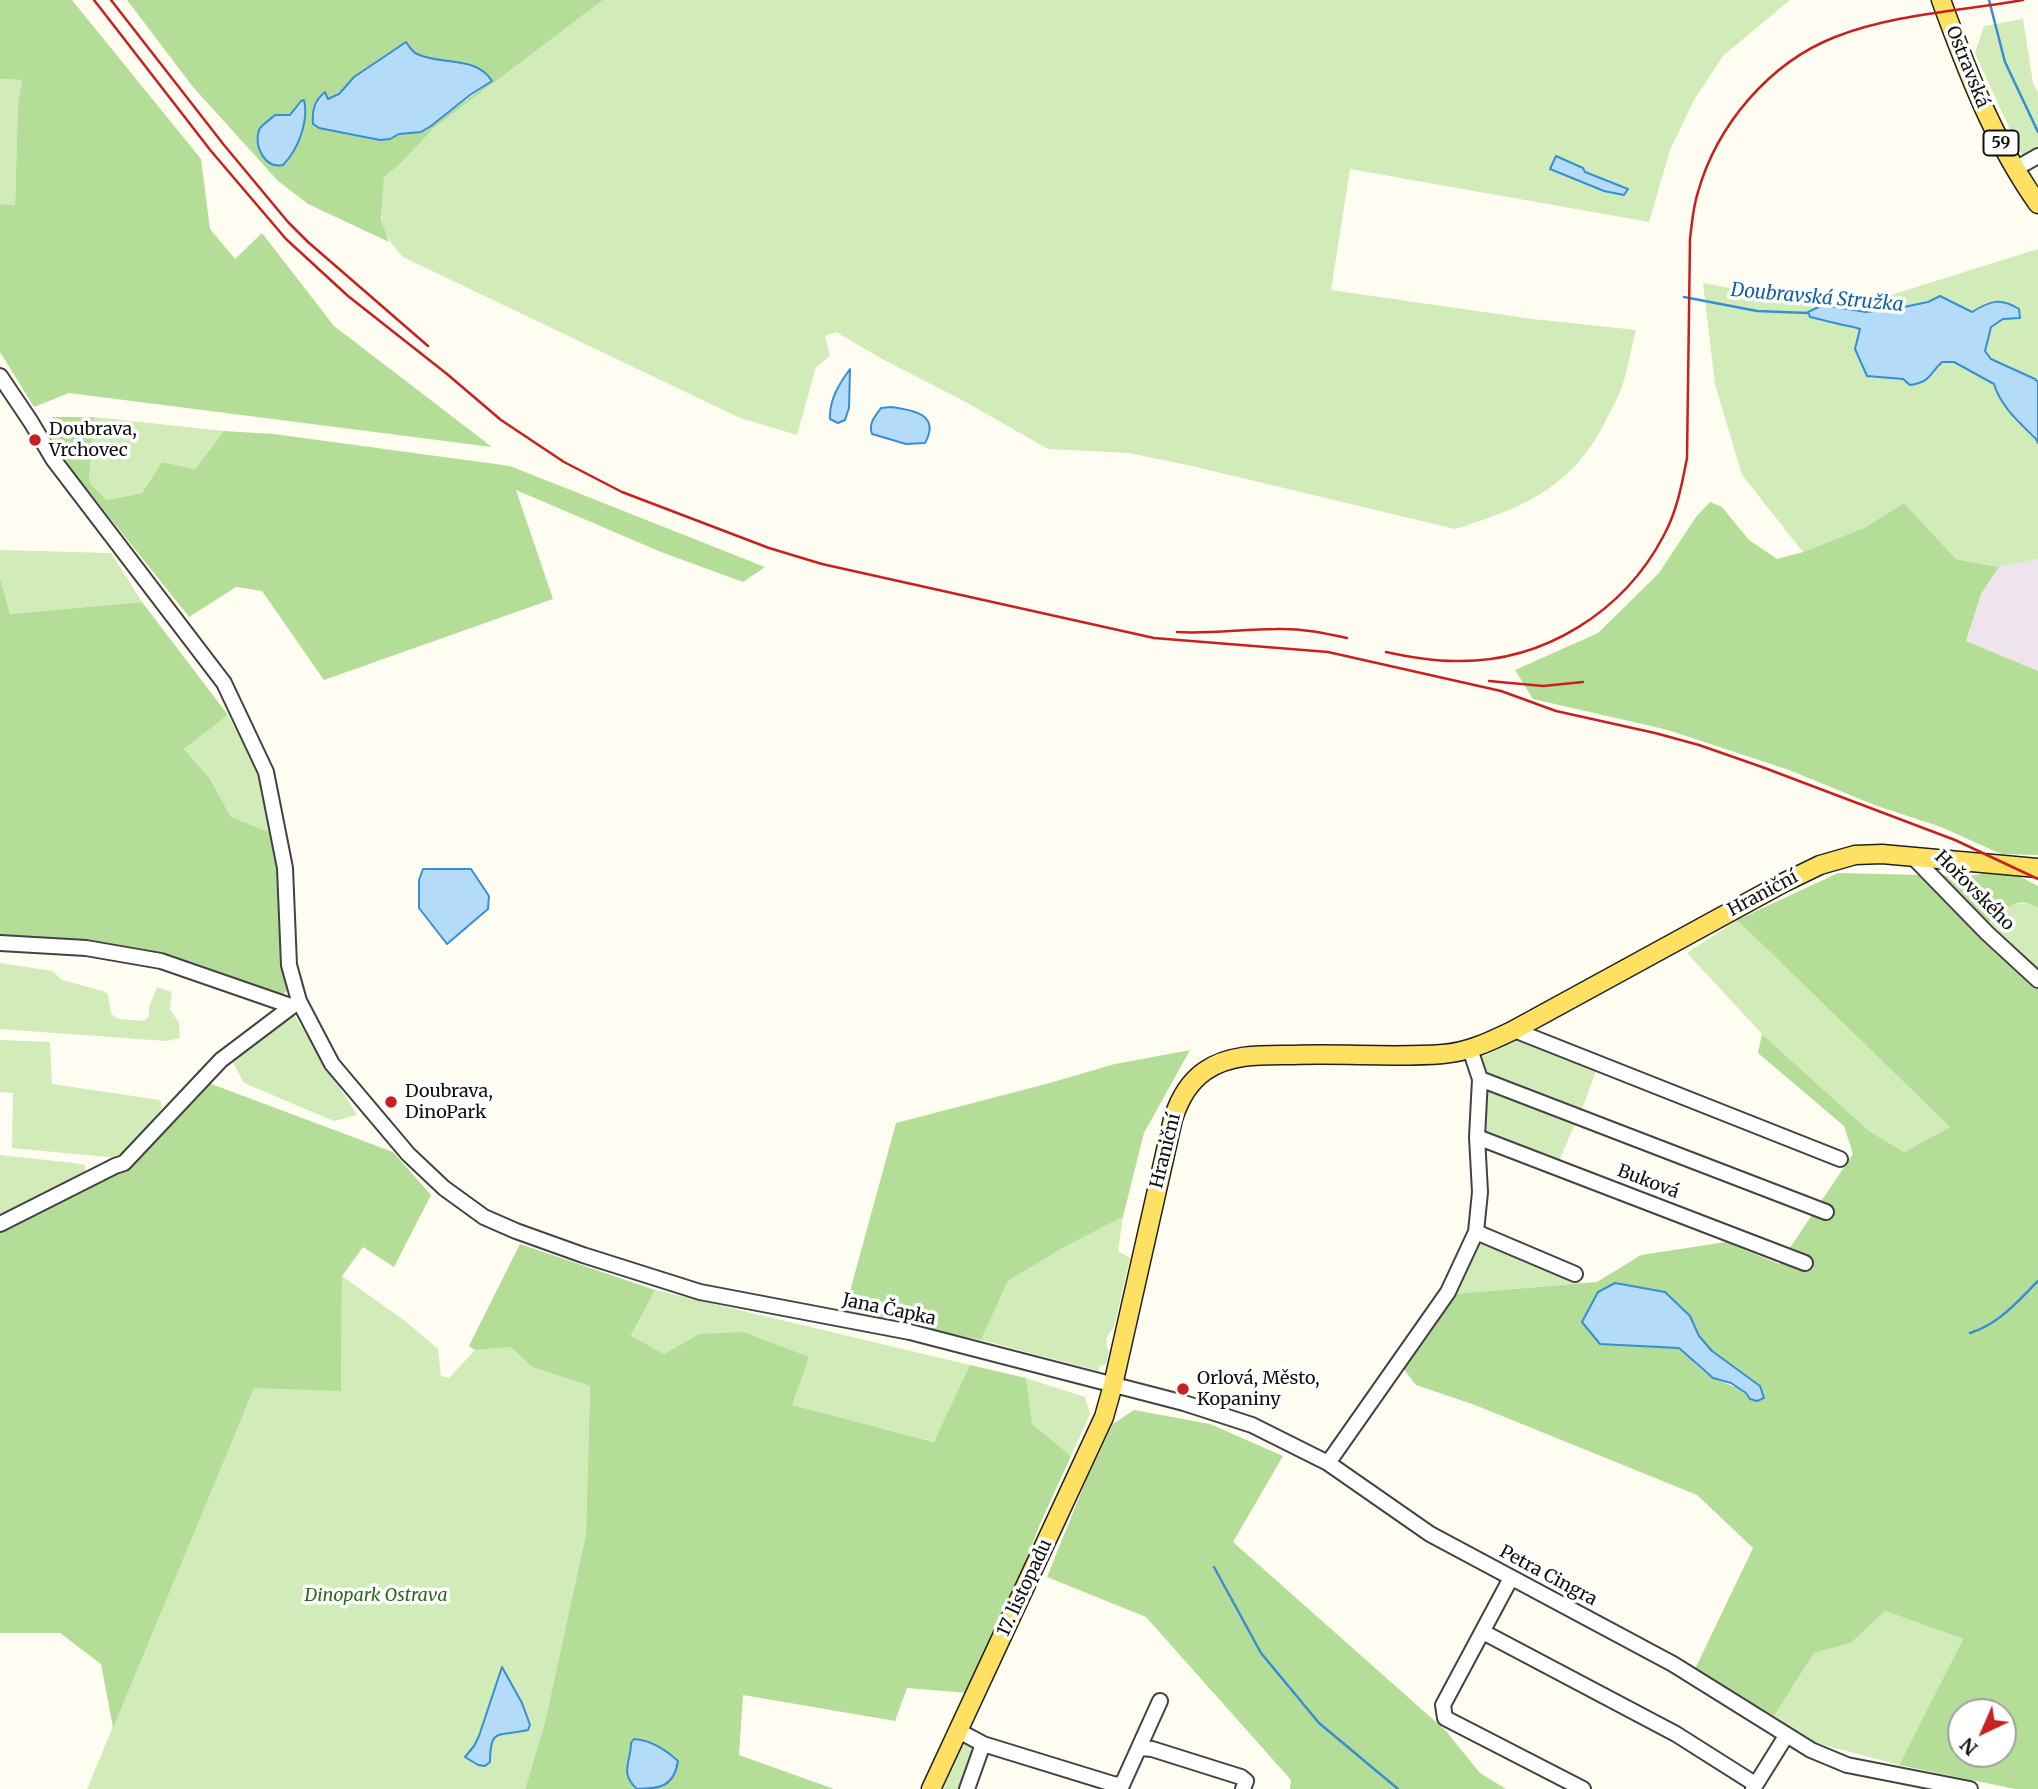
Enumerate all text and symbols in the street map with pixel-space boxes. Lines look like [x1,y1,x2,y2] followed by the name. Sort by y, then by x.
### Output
[1941,23,1993,111] street label: Ostravská
[1983,130,2018,155] road number: 59
[1730,279,1904,317] water label: Doubravská Stružka
[49,419,137,462] place label: Doubrava, Vrchovec
[27,432,43,448] marker: Doubrava, Vrchovec
[1930,847,2018,935] street label: Hořovského
[1724,867,1802,921] street label: Hraniční
[405,1081,493,1124] place label: Doubrava, DinoPark
[383,1094,399,1110] marker: Doubrava, DinoPark
[1146,1111,1186,1191] street label: Hraniční
[1614,1160,1682,1204] street label: Buková
[840,1290,938,1330] street label: Jana Čapka
[1197,1368,1320,1410] place label: Orlová, Město, Kopaniny
[1175,1381,1191,1397] marker: Orlová, Město, Kopaniny
[993,1536,1057,1640] street label: 17. listopadu
[1496,1541,1600,1611] street label: Petra Cingra
[304,1585,448,1607] park label: Dinopark Ostrava
[1947,1698,2017,1768] north arrow
[1955,1733,1983,1761] text: N

